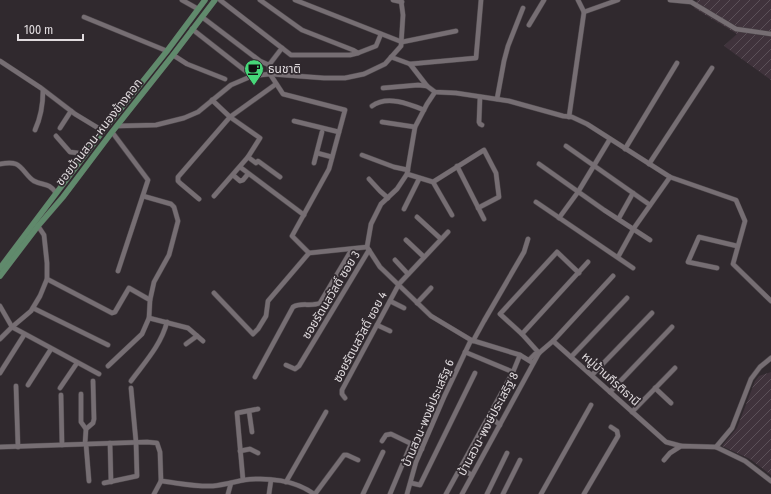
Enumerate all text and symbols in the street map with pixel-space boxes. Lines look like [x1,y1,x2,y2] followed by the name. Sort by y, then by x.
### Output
[18,16,83,42] scale bar
[24,23,53,37] text: 100 m
[243,58,265,86] cafe icon: ธนชาติ
[268,62,301,76] place label: ธนชาติ
[53,76,145,188] street label: ซอยบ้านสวน-หนองข้างคอก
[299,248,363,342] street label: ซอยรัตนสวัสดิ์ ซอย 3
[330,289,390,385] street label: ซอยรัตนสวัสดิ์ ซอย 4
[579,349,643,409] street label: หมู่บ้านกีรติธานี
[399,357,457,469] street label: บ้านสวน-พงษ์ประเสริฐ 6
[455,370,521,478] street label: บ้านสวน-พงษ์ประเสริฐ 8

